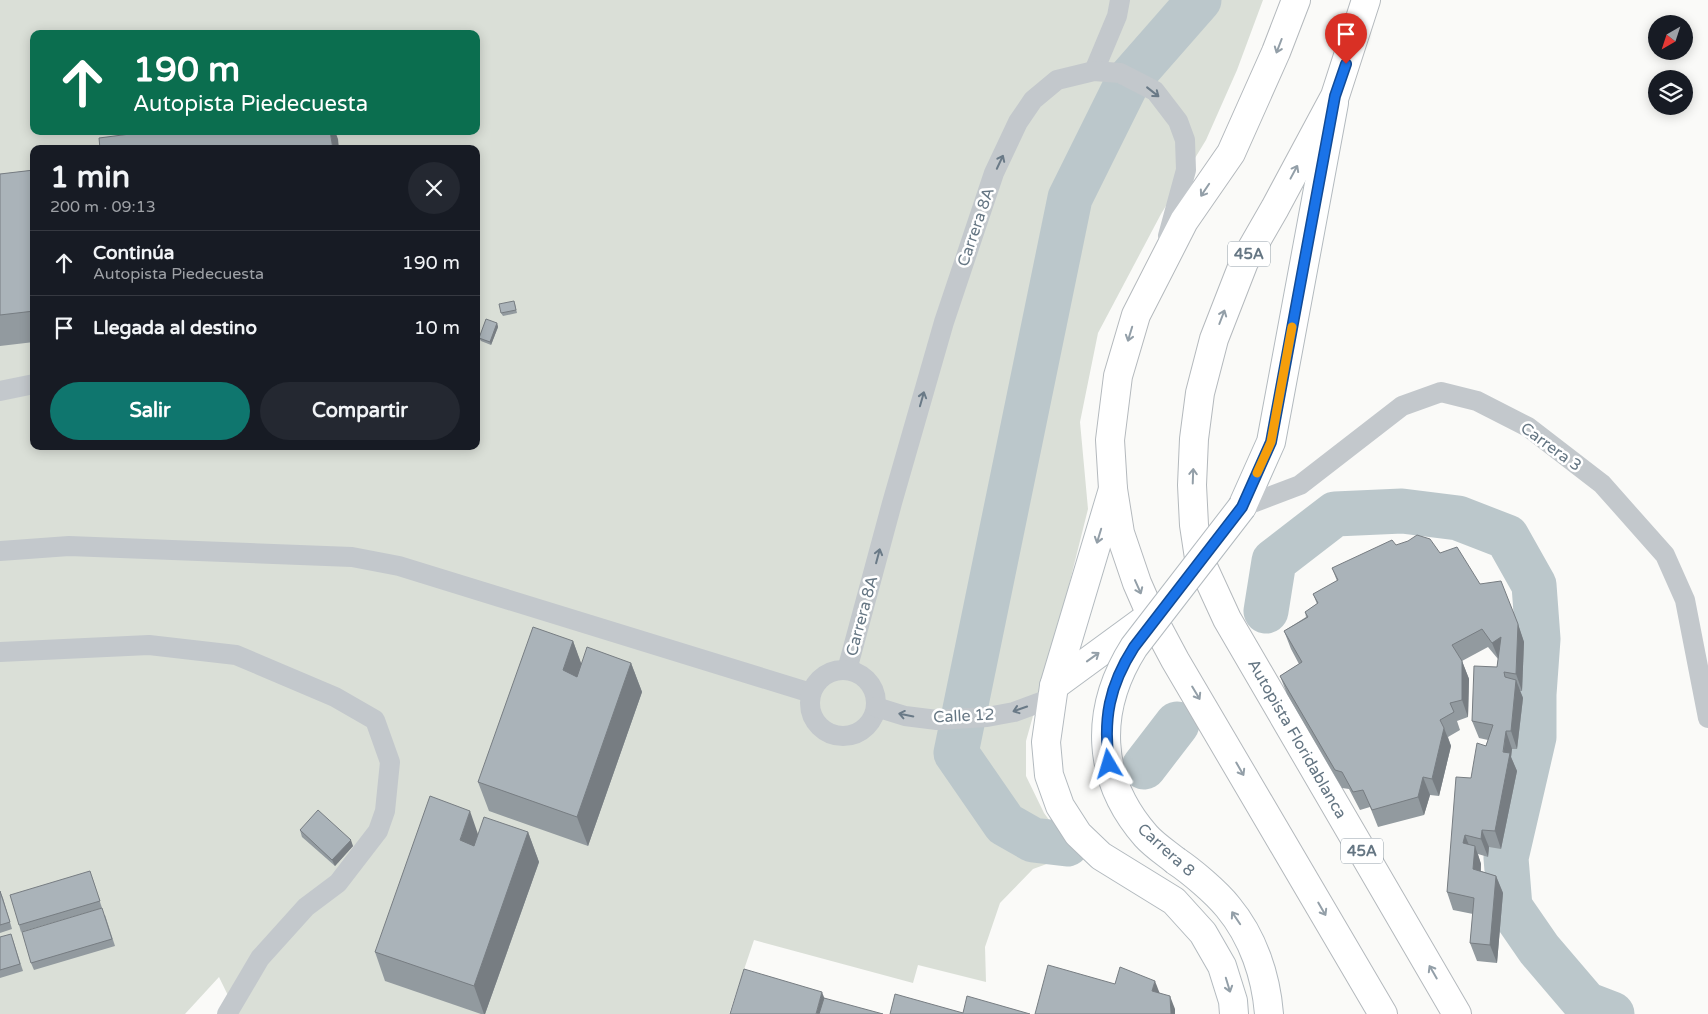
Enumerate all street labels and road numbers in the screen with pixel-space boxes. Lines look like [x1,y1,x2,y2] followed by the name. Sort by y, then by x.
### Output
[953,185,999,269] street label: Carrera 8A
[1228,242,1270,266] road number: 45A
[1517,418,1585,476] street label: Carrera 3
[842,574,882,658] street label: Carrera 8A
[1243,656,1351,822] street label: Autopista Floridablanca
[933,704,995,728] street label: Calle 12
[1133,819,1199,881] street label: Carrera 8
[1341,838,1383,864] road number: 45A

